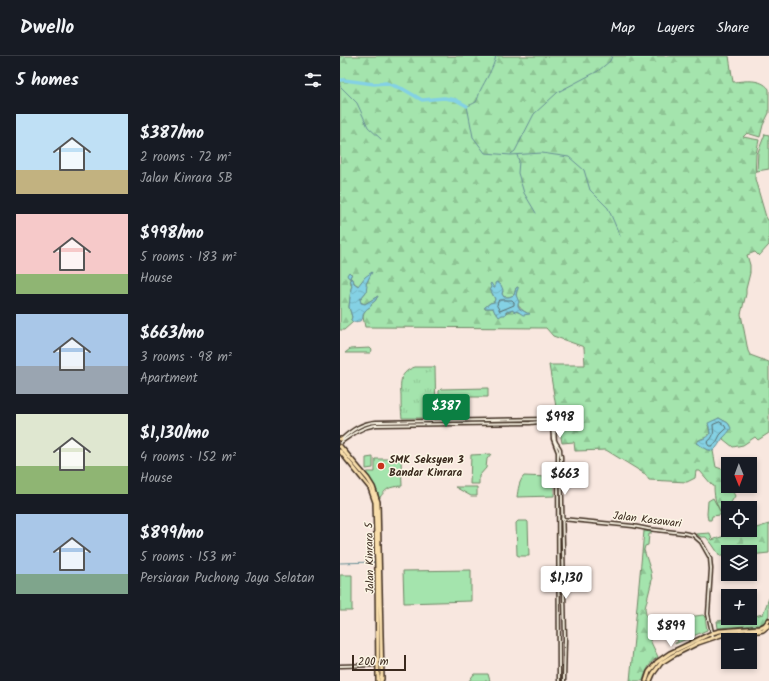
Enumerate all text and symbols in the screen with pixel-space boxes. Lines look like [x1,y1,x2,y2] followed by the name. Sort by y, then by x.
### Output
[20,13,74,43] text: Dwello
[611,17,635,39] text: Map
[657,17,695,39] text: Layers
[717,17,749,39] text: Share
[16,67,79,94] text: 5 homes
[302,69,324,91] icon: filters
[140,120,204,147] text: $387/mo
[48,130,96,178] icon: home
[140,147,231,168] text: 2 rooms · 72 m²
[140,168,233,189] text: Jalan Kinrara 5B
[140,220,204,247] text: $998/mo
[48,230,96,278] icon: home
[140,247,237,268] text: 5 rooms · 183 m²
[140,268,172,289] text: House
[140,320,204,347] text: $663/mo
[48,330,96,378] icon: home
[140,347,232,368] text: 3 rooms · 98 m²
[140,368,198,389] text: Apartment
[422,394,470,428] pin: $387
[432,396,460,417] text: $387
[536,405,584,439] pin: $998
[546,407,574,428] text: $998
[140,420,209,447] text: $1,130/mo
[48,430,96,478] icon: home
[140,447,236,468] text: 4 rooms · 152 m²
[389,451,464,482] place label: SMK Seksyen 3 Bandar Kinrara
[721,457,757,493] north arrow
[721,457,757,669] map controls
[376,461,386,471] marker: SMK Seksyen 3 Bandar Kinrara
[541,462,589,496] pin: $663
[551,464,579,485] text: $663
[140,468,172,489] text: House
[721,501,757,537] button: locate
[612,507,683,533] street label: Jalan Kasawari
[140,520,204,547] text: $899/mo
[360,521,380,594] street label: Jalan Kinrara 5
[48,530,96,578] icon: home
[721,545,757,581] button: layers
[140,547,236,568] text: 5 rooms · 153 m²
[533,566,599,600] pin: $1,130
[140,568,314,589] text: Persiaran Puchong Jaya Selatan
[550,568,582,589] text: $1,130
[721,589,757,625] button: +
[647,614,695,648] pin: $899
[657,616,685,637] text: $899
[721,633,757,669] button: −
[352,653,406,672] scale bar
[358,653,389,671] text: 200 m

